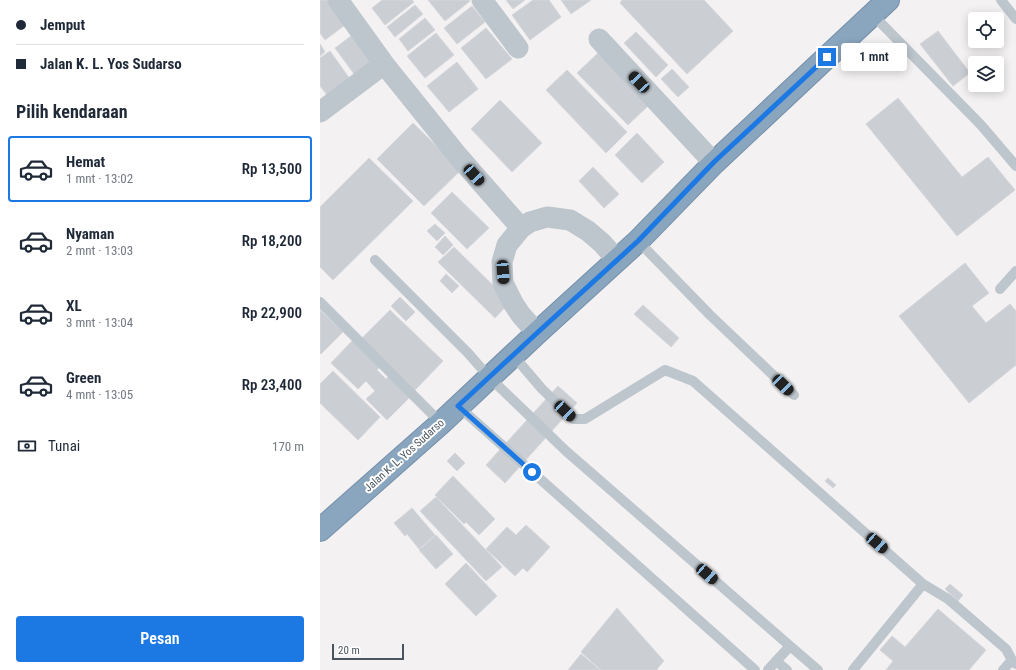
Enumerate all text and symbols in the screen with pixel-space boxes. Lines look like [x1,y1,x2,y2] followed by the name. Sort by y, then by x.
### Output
[968,12,1004,92] map controls
[968,12,1004,48] button: locate
[40,16,85,34] text: Jemput
[841,43,907,71] callout: 1 mnt
[818,48,836,66] route end
[859,49,889,64] text: 1 mnt
[40,55,182,73] text: Jalan K. L. Yos Sudarso
[968,56,1004,92] button: layers
[626,69,652,95] car
[16,101,128,122] text: Pilih kendaraan
[18,151,54,187] icon: car
[66,153,105,171] text: Hemat
[242,160,302,178] text: Rp 13,500
[462,162,486,188] car
[66,171,133,186] text: 1 mnt · 13:02
[18,223,54,259] icon: car
[66,225,114,243] text: Nyaman
[242,232,302,250] text: Rp 18,200
[66,243,133,258] text: 2 mnt · 13:03
[496,260,510,284] car
[18,295,54,331] icon: car
[66,297,82,315] text: XL
[242,304,302,322] text: Rp 22,900
[66,315,133,330] text: 3 mnt · 13:04
[18,367,54,403] icon: car
[66,369,101,387] text: Green
[770,372,796,398] car
[242,376,302,394] text: Rp 23,400
[66,387,133,402] text: 4 mnt · 13:05
[552,398,578,424] car
[362,416,447,494] street label: Jalan K. L. Yos Sudarso
[16,435,38,457] icon: cash
[48,437,80,455] text: Tunai
[272,439,304,454] text: 170 m
[523,463,541,481] route start
[864,531,890,555] car
[694,562,720,586] car
[16,616,304,662] button: Pesan
[332,642,404,661] scale bar
[338,644,360,657] text: 20 m

